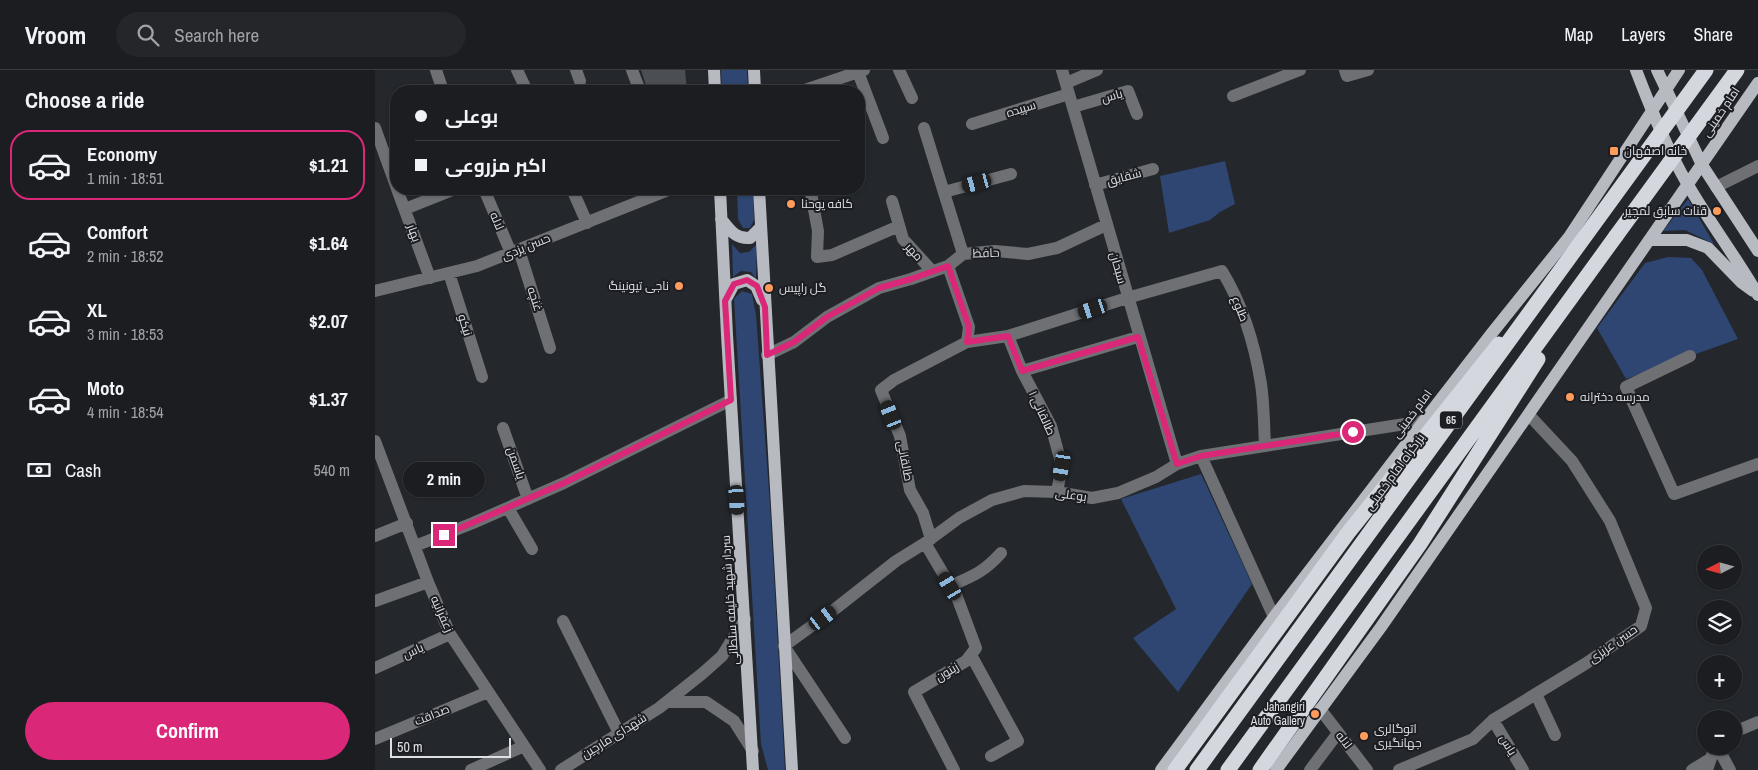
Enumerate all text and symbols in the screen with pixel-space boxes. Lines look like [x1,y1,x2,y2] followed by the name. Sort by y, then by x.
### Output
[116,12,466,57] search box
[25,19,86,51] text: Vroom
[134,21,162,49] icon: search
[174,22,259,48] text: Search here
[1565,22,1593,47] text: Map
[1621,22,1666,47] text: Layers
[1694,22,1733,47] text: Share
[1698,84,1744,140] street label: امام خمینی
[25,85,144,115] text: Choose a ride
[1100,85,1125,107] street label: یاس
[1004,97,1038,121] street label: سپیده
[445,103,498,129] text: بوعلی
[87,141,157,167] text: Economy
[27,143,72,188] icon: car
[1624,143,1687,159] place label: خانه اصفهان
[1608,145,1620,157] marker: خانه اصفهان
[309,152,348,178] text: $1.21
[445,152,547,178] text: اکبر مزروعی
[1105,165,1143,189] street label: شقایق
[87,167,164,189] text: 1 min · 18:51
[960,172,993,194] car
[801,196,853,212] place label: کافه یوحنا
[785,198,797,210] marker: کافه یوحنا
[1624,203,1707,219] place label: قنات سابق لمجیر
[1711,205,1723,217] marker: قنات سابق لمجیر
[486,210,508,232] street label: لاله
[87,219,148,245] text: Comfort
[27,221,72,266] icon: car
[403,221,425,244] street label: بهار
[309,230,348,256] text: $1.64
[499,230,553,264] street label: حسن یزدی
[901,239,926,265] street label: مهر
[87,245,164,267] text: 2 min · 18:52
[972,245,1000,261] street label: حافظ
[1106,250,1130,286] street label: سبحان
[609,278,669,294] place label: ناجی‌ تیونینگ
[673,280,685,292] marker: ناجی‌ تیونینگ
[779,280,826,297] place label: گل راپیس
[763,282,775,294] marker: گل راپیس
[523,285,546,314] street label: غنچه
[1228,294,1252,324] street label: طلوع
[87,297,107,323] text: XL
[1076,297,1109,321] car
[27,299,72,344] icon: car
[309,308,348,334] text: $2.07
[454,312,476,338] street label: نیکو
[87,323,164,345] text: 3 min · 18:53
[87,375,124,401] text: Moto
[27,377,72,422] icon: car
[309,386,348,412] text: $1.37
[1388,386,1436,442] street label: امام خمینی
[1025,388,1059,438] street label: طالقانی ۱
[1580,389,1650,405] place label: مدرسه دخترانه
[1564,391,1576,403] marker: مدرسه دخترانه
[878,398,903,432] car
[87,401,164,423] text: 4 min · 18:54
[1440,412,1462,428] road number: 65
[1342,421,1364,443] route start
[1362,430,1428,514] street label: بزرگراه امام خمینی
[893,439,917,483] street label: طالقانی
[503,445,529,482] street label: یاسمن
[1052,450,1071,482] car
[25,456,53,484] icon: cash
[65,457,101,483] text: Cash
[314,459,350,481] text: 540 m
[403,462,485,498] callout: 2 min
[427,468,461,490] text: 2 min
[728,485,745,515] car
[1054,485,1088,505] street label: بوعلی
[433,524,455,546] route end
[717,535,743,665] street label: سردار شهید خلیفه سلطانی
[1697,545,1743,590] north arrow
[1697,545,1742,755] map controls
[935,569,964,603] car
[427,593,457,635] street label: زعفرانیه
[1697,600,1742,645] button: layers
[806,603,839,633] car
[1585,621,1641,667] street label: حسن عزیزی
[400,639,427,663] street label: یاس
[1697,655,1742,700] button: +
[932,659,962,685] street label: زیتون
[1250,699,1305,729] place label: Jahangiri Auto Gallery
[412,701,452,729] street label: صداقت
[25,702,350,760] button: Confirm
[1309,708,1321,720] marker: Jahangiri Auto Gallery
[578,710,650,763] street label: شهدای مارچین
[1697,710,1742,755] button: −
[1374,721,1422,751] place label: اتوگالری جهانگیری
[1332,728,1356,752] street label: لاله
[1358,730,1370,742] marker: اتوگالری جهانگیری
[1496,732,1521,759] street label: یاس
[390,735,511,758] scale bar
[397,738,423,756] text: 50 m

